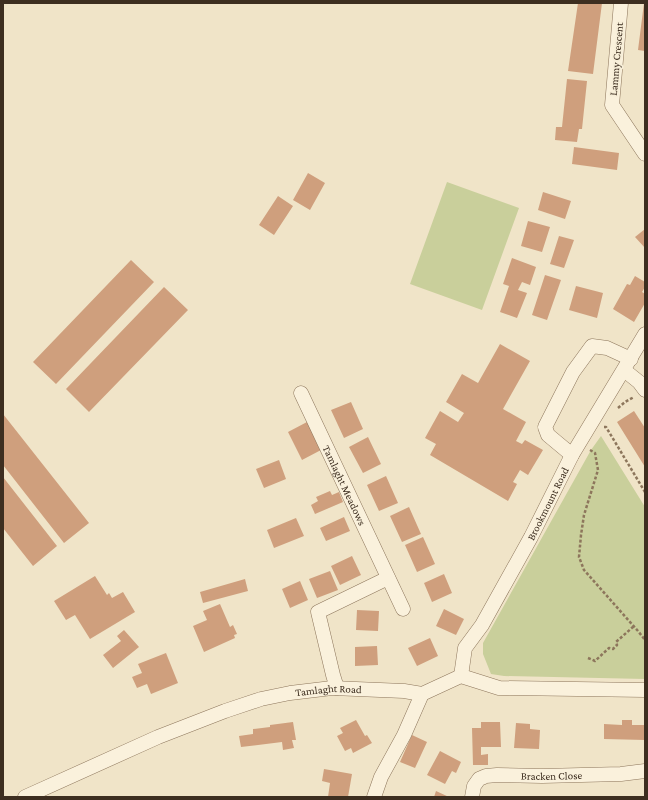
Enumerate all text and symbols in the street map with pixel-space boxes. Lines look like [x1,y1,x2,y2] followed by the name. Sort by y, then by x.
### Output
[607,21,626,96] street label: Lammy Crescent
[321,443,369,527] street label: Tamlaght Meadows
[524,465,571,542] street label: Brookmount Road
[295,682,362,698] street label: Tamlaght Road
[521,769,583,782] street label: Bracken Close

